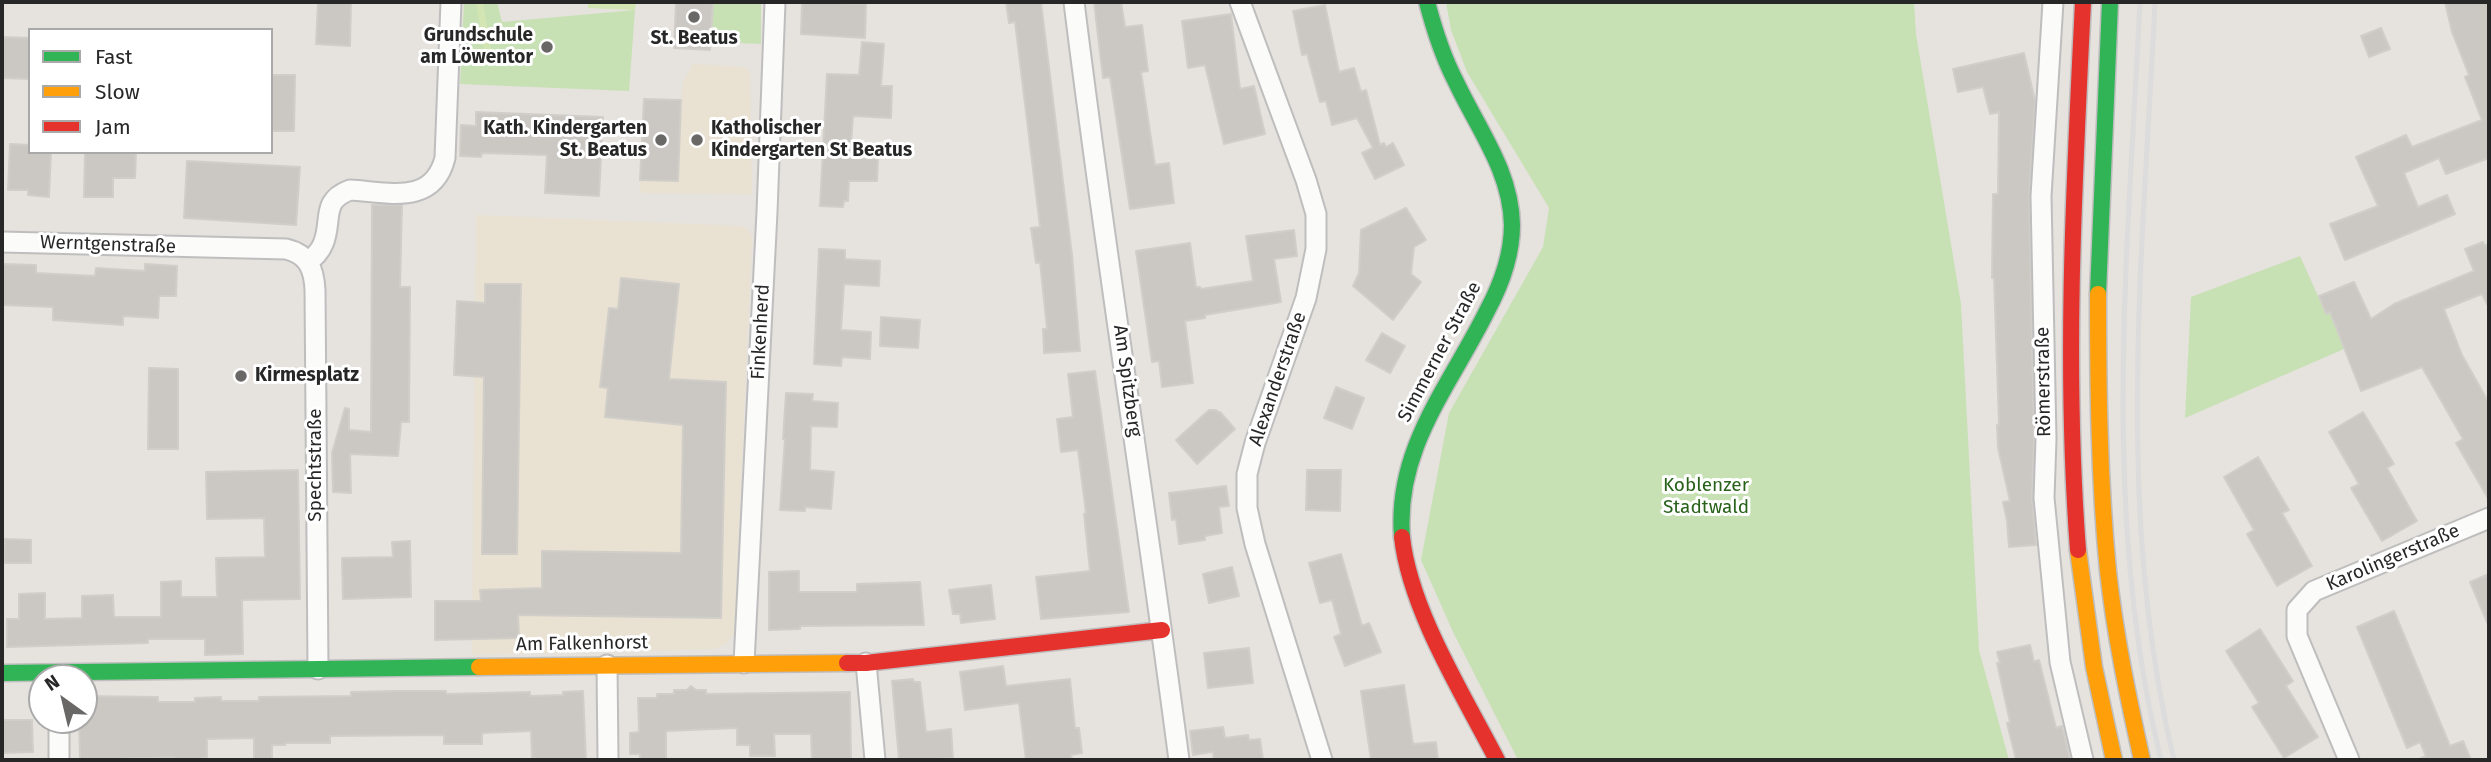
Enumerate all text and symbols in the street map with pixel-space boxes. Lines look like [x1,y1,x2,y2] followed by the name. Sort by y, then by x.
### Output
[686,9,702,25] marker: St. Beatus
[420,25,533,69] place label: Grundschule am Löwentor
[28,28,273,154] legend
[650,28,738,50] place label: St. Beatus
[539,39,555,55] marker: Grundschule am Löwentor
[95,44,133,70] text: Fast
[95,79,140,105] text: Slow
[95,114,131,140] text: Jam
[483,118,647,162] place label: Kath. Kindergarten St. Beatus
[711,118,912,162] place label: Katholischer Kindergarten St Beatus
[653,132,669,148] marker: Kath. Kindergarten St. Beatus
[689,132,705,148] marker: Katholischer Kindergarten St Beatus
[39,231,177,259] street label: Werntgenstraße
[1393,278,1487,426] street label: Simmerner Straße
[747,284,775,380] street label: Finkenherd
[1244,309,1312,449] street label: Alexanderstraße
[1108,323,1146,439] street label: Am Spitzberg
[2032,327,2056,437] street label: Römerstraße
[255,365,359,387] place label: Kirmesplatz
[233,368,249,384] marker: Kirmesplatz
[305,408,327,522] street label: Spechtstraße
[1663,475,1749,519] park label: Koblenzer Stadtwald
[2323,520,2463,596] street label: Karolingerstraße
[516,631,648,657] street label: Am Falkenhorst
[28,664,98,734] north arrow
[40,670,64,696] text: N

